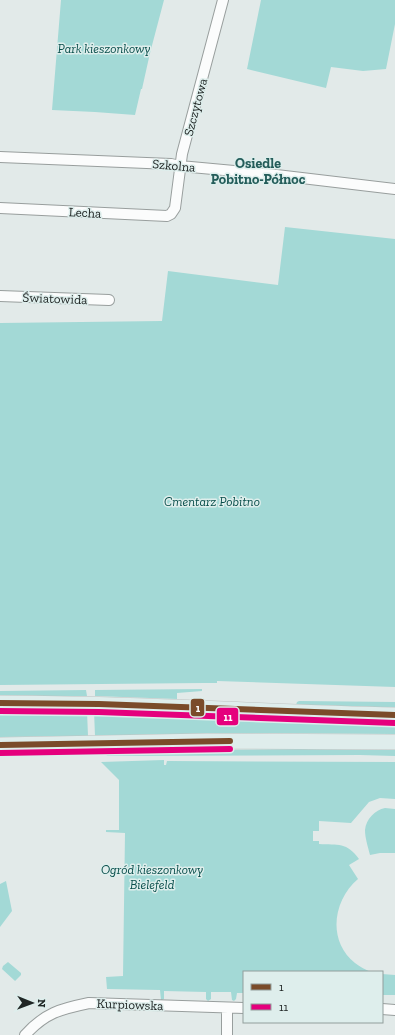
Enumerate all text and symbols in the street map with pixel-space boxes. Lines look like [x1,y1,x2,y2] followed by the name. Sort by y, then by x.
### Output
[58,41,150,56] park label: Park kieszonkowy
[181,76,211,138] street label: Szczytowa
[211,155,306,188] district label: Osiedle Pobitno-Północ
[152,156,197,175] street label: Szkolna
[68,204,102,221] street label: Lecha
[22,290,88,307] street label: Światowida
[164,494,260,509] park label: Cmentarz Pobitno
[190,698,205,717] line badge: 1
[196,702,201,715] text: 1
[216,707,239,726] line badge: 11
[224,711,233,724] text: 11
[101,862,203,892] park label: Ogród kieszonkowy Bielefeld
[243,971,383,1023] legend
[279,980,284,994] text: 1
[12,983,52,1023] north arrow
[96,996,164,1013] street label: Kurpiowska
[35,999,48,1008] text: N
[279,1000,289,1014] text: 11

